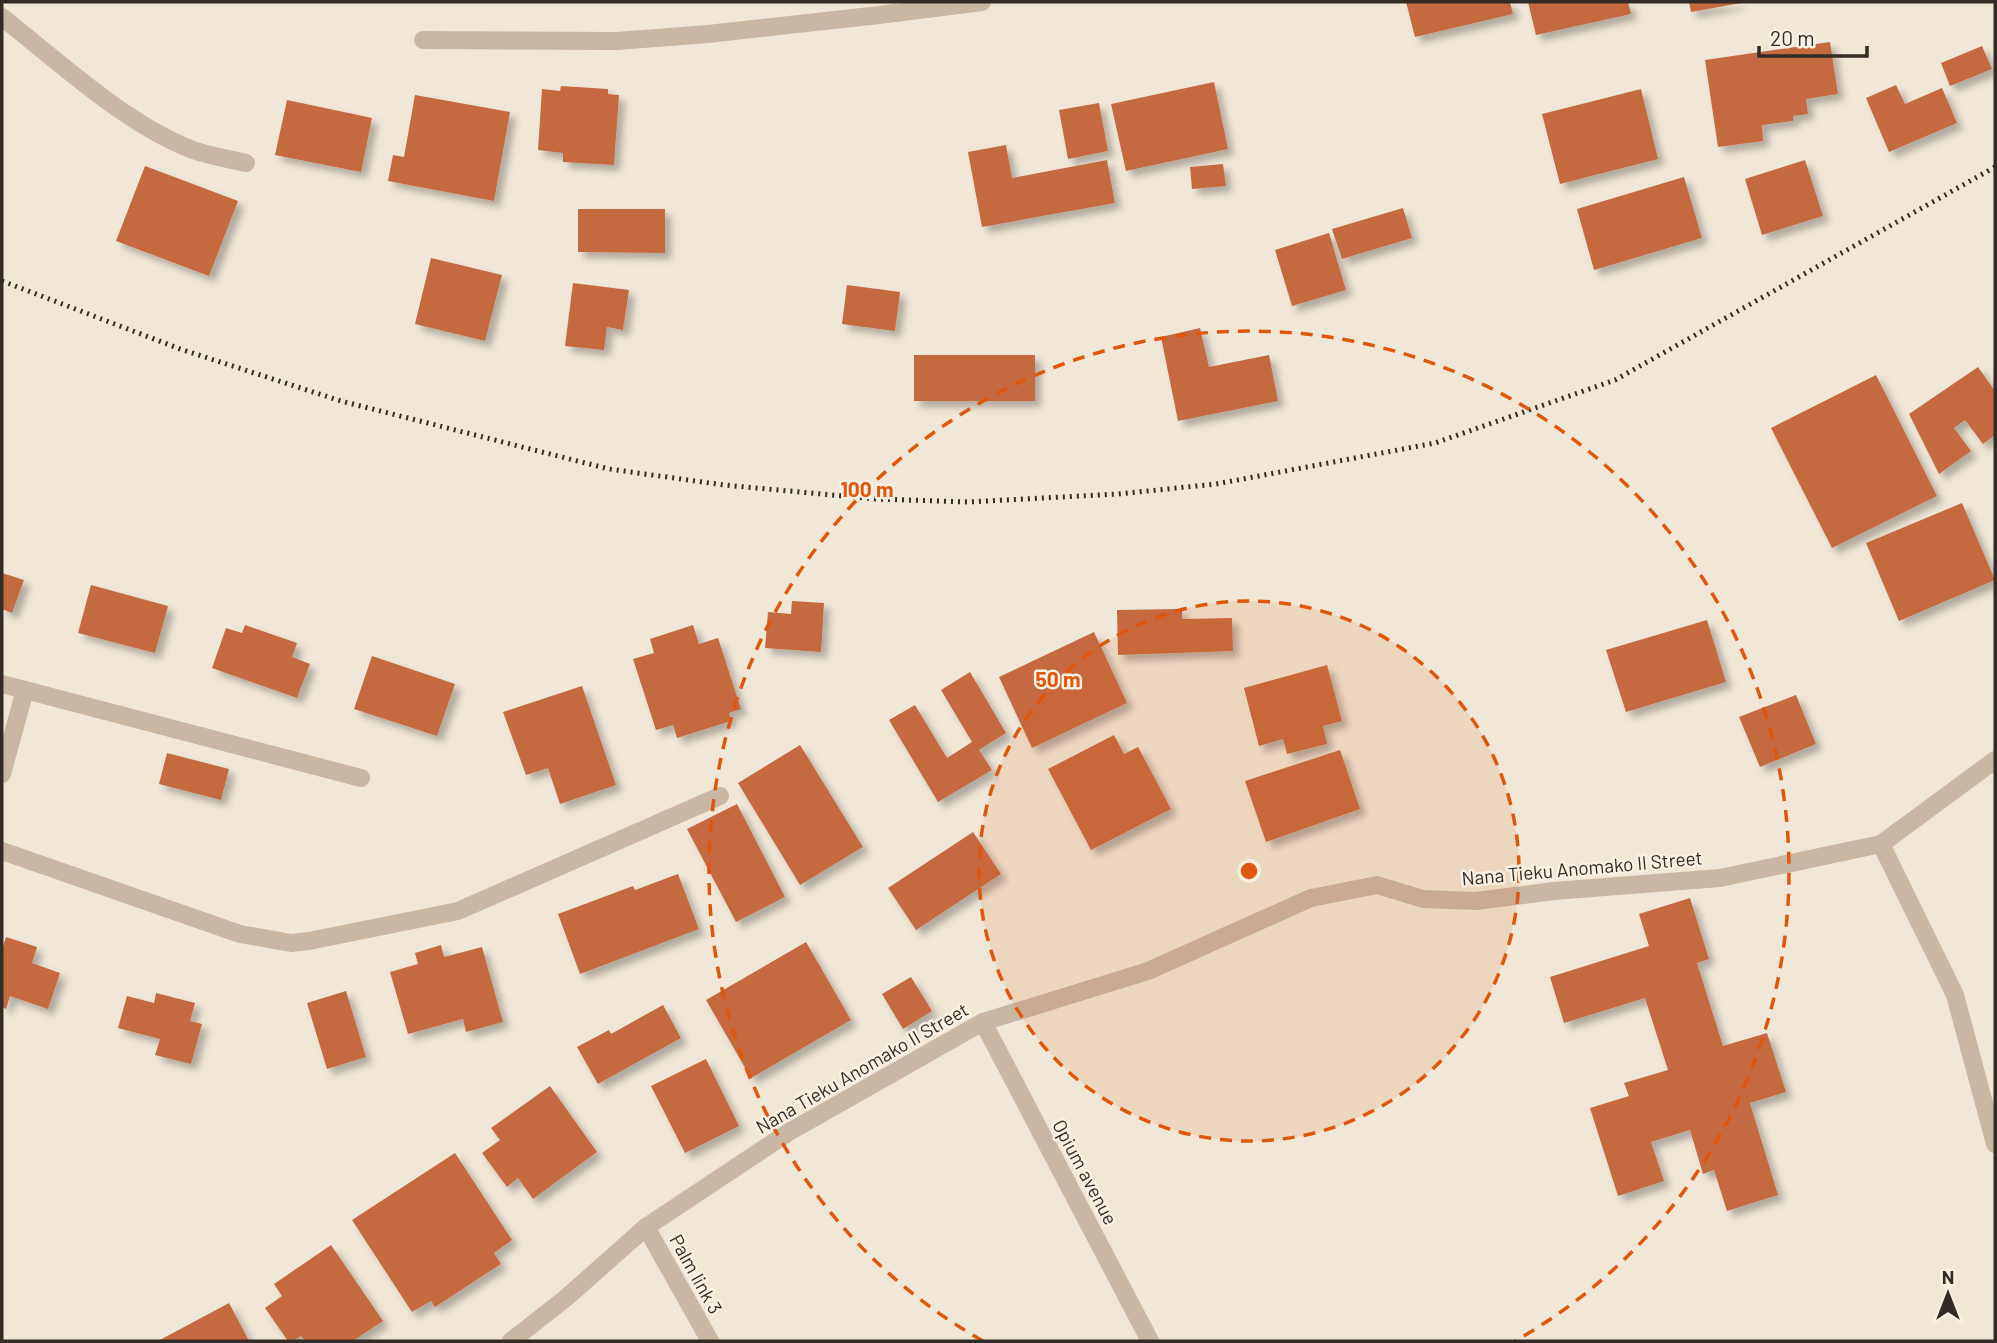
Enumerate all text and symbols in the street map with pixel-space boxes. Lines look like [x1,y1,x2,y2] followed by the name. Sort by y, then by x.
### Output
[1759,14,1868,58] scale bar
[1770,25,1815,50] text: 20 m
[840,476,894,501] text: 100 m
[1035,666,1081,691] text: 50 m
[1461,846,1703,889] street label: Nana Tieku Anomako II Street
[1237,859,1261,883] centre of rings
[751,997,972,1138] street label: Nana Tieku Anomako II Street
[1048,1115,1123,1228] street label: Opium avenue
[665,1230,728,1318] street label: Palm link 3
[1913,1259,1983,1329] north arrow
[1942,1265,1954,1288] text: N

